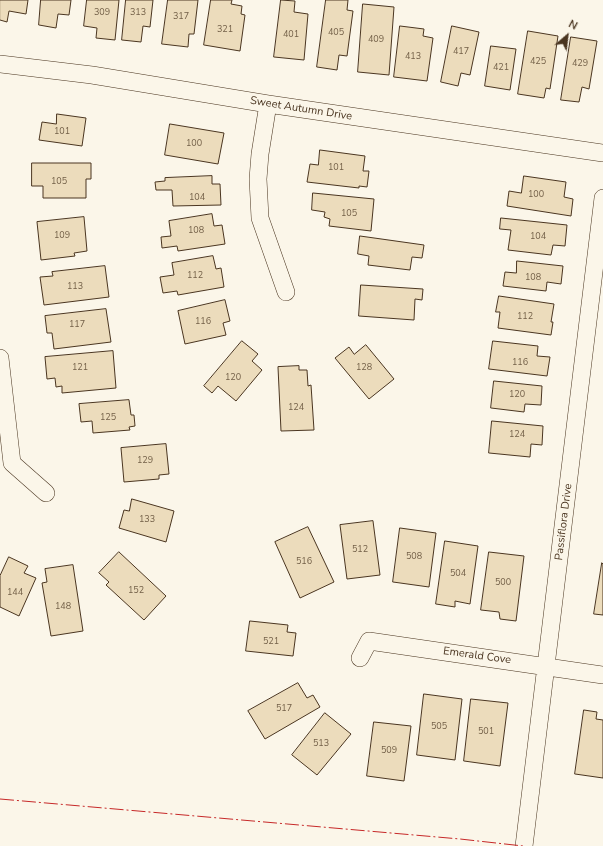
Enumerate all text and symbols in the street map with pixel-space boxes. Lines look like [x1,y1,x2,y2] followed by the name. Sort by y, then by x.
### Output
[94,8,110,18] house number: 309
[130,8,146,18] house number: 313
[173,12,189,22] house number: 317
[547,16,587,56] north arrow
[566,16,580,34] text: N
[217,25,233,35] house number: 321
[328,28,344,38] house number: 405
[283,30,299,40] house number: 401
[368,35,384,45] house number: 409
[453,47,469,57] house number: 417
[405,52,421,62] house number: 413
[530,57,546,67] house number: 425
[572,59,588,69] house number: 429
[493,63,509,73] house number: 421
[249,94,353,124] street label: Sweet Autumn Drive
[54,127,70,137] house number: 101
[186,139,202,149] house number: 100
[328,163,344,173] house number: 101
[51,177,67,187] house number: 105
[528,190,544,200] house number: 100
[189,193,205,203] house number: 104
[341,209,357,219] house number: 105
[188,226,204,236] house number: 108
[54,231,70,241] house number: 109
[530,232,546,242] house number: 104
[187,271,203,281] house number: 112
[525,273,541,283] house number: 108
[67,282,83,292] house number: 113
[517,312,533,322] house number: 112
[195,317,211,327] house number: 116
[69,320,85,330] house number: 117
[512,358,528,368] house number: 116
[72,363,88,373] house number: 121
[356,363,372,373] house number: 128
[225,373,241,383] house number: 120
[509,390,525,400] house number: 120
[288,403,304,413] house number: 124
[100,413,116,423] house number: 125
[509,430,525,440] house number: 124
[137,456,153,466] house number: 129
[553,483,575,561] street label: Passiflora Drive
[139,515,155,525] house number: 133
[352,545,368,555] house number: 512
[406,552,422,562] house number: 508
[296,557,312,567] house number: 516
[450,569,466,579] house number: 504
[495,578,511,588] house number: 500
[128,586,144,596] house number: 152
[7,588,23,598] house number: 144
[55,602,71,612] house number: 148
[263,637,279,647] house number: 521
[442,645,512,667] street label: Emerald Cove
[276,704,292,714] house number: 517
[431,722,447,732] house number: 505
[478,727,494,737] house number: 501
[313,739,329,749] house number: 513
[381,746,397,756] house number: 509

